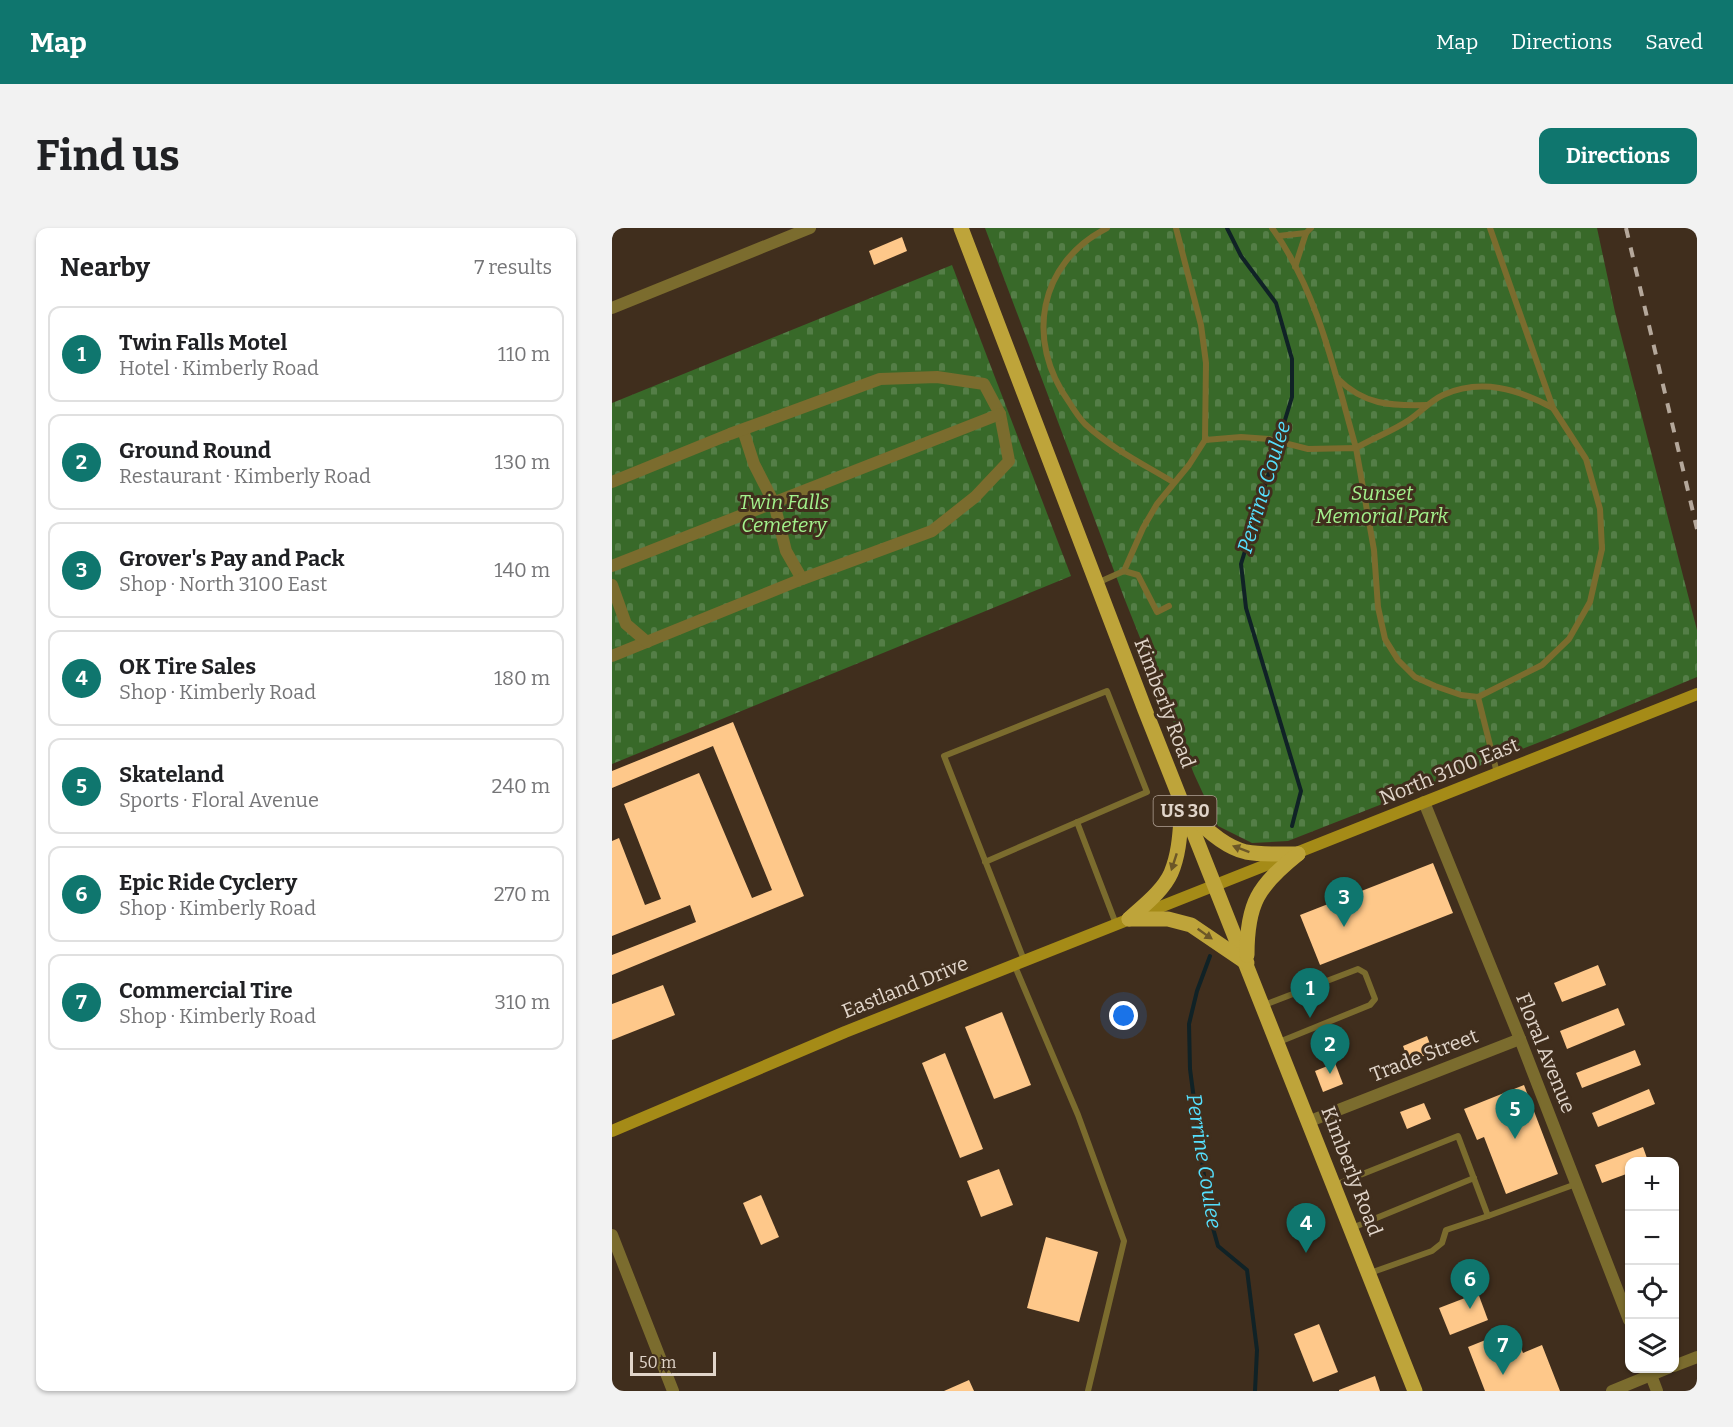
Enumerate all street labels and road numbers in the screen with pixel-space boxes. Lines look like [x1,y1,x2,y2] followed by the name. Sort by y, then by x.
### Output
[1129,635,1201,771] street label: Kimberly Road
[1376,732,1522,810] street label: North 3100 East
[1154,796,1216,826] road number: US 30
[838,951,972,1023] street label: Eastland Drive
[1511,989,1581,1117] street label: Floral Avenue
[1367,1023,1481,1087] street label: Trade Street
[1316,1103,1388,1239] street label: Kimberly Road

